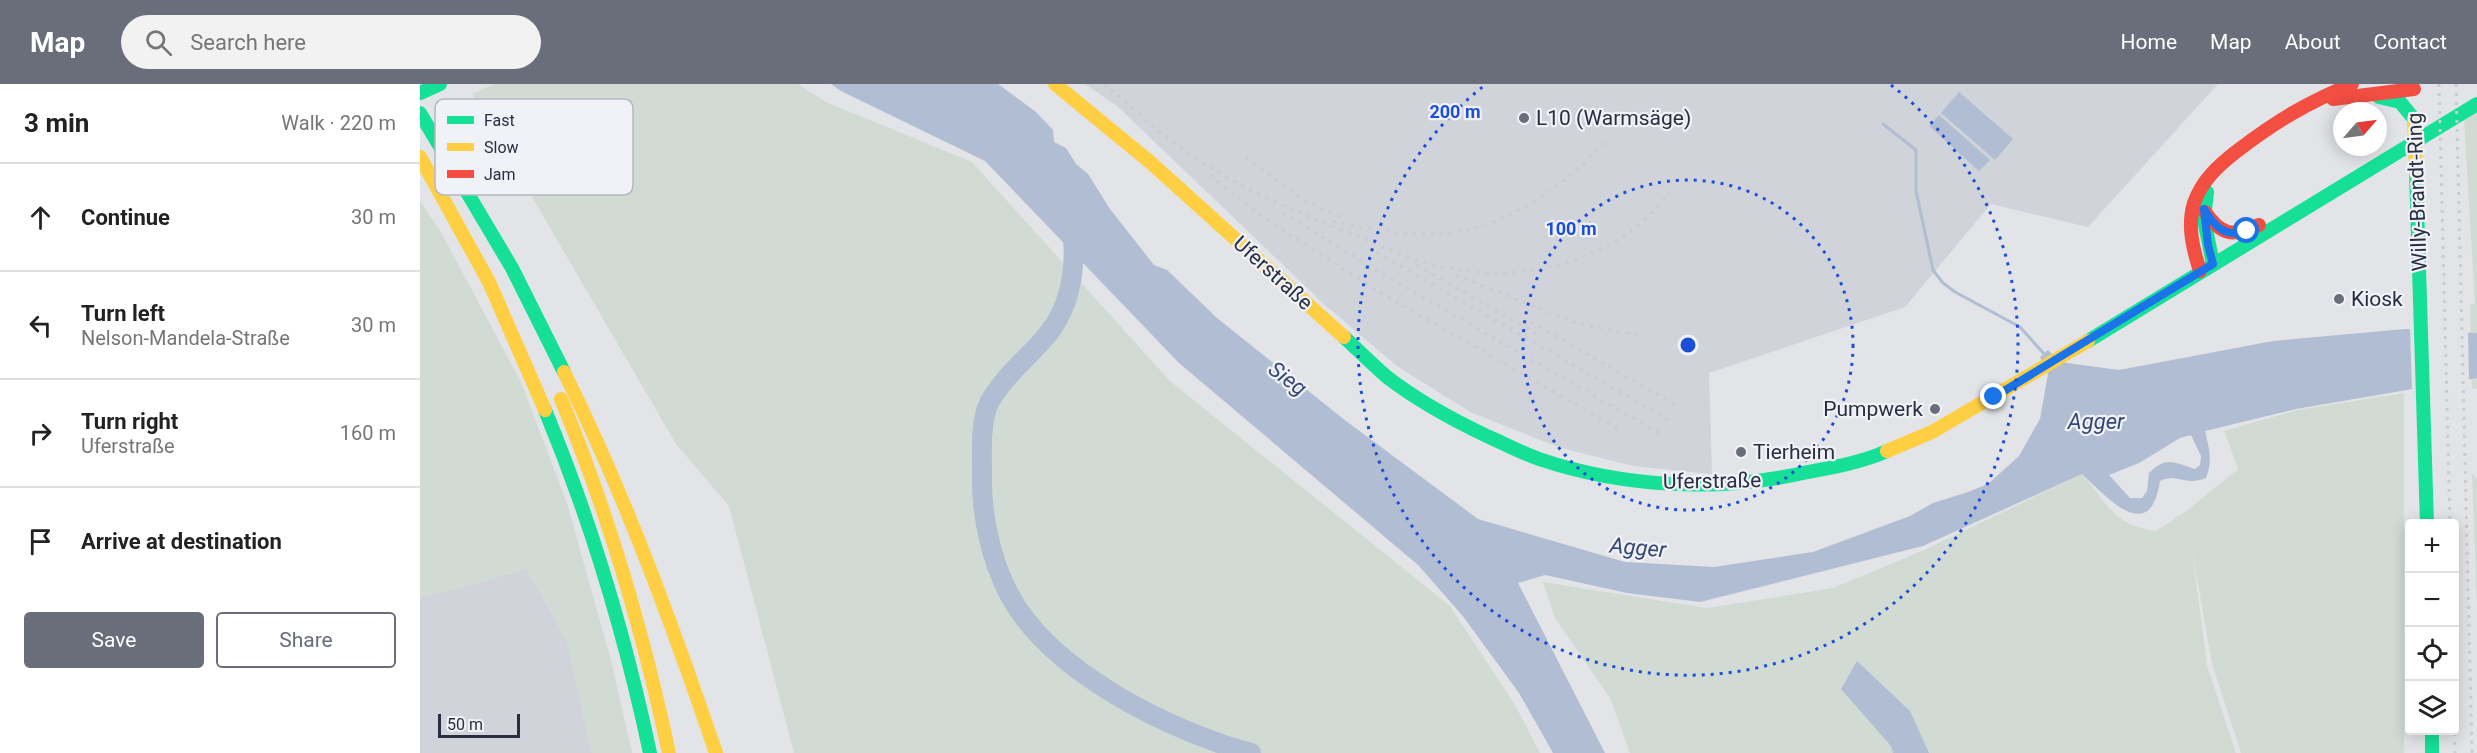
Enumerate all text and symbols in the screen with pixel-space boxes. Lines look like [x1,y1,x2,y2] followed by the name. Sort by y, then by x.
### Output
[121,15,541,69] search box
[30,26,85,59] text: Map
[142,26,175,59] icon: search
[190,30,306,55] text: Search here
[2121,30,2177,54] text: Home
[2210,30,2252,54] text: Map
[2285,30,2341,54] text: About
[2374,30,2447,54] text: Contact
[435,99,633,195] legend
[1429,101,1481,122] text: 200 m
[2333,102,2387,156] north arrow
[1536,106,1691,130] place label: L10 (Warmsäge)
[24,108,89,138] text: 3 min
[281,111,396,135] text: Walk · 220 m
[484,111,515,130] text: Fast
[1517,111,1531,125] marker: L10 (Warmsäge)
[2402,112,2432,272] street label: Willy-Brandt-Ring
[484,138,519,157] text: Slow
[484,165,516,184] text: Jam
[24,201,57,234] icon: ahead
[81,205,170,230] text: Continue
[351,205,396,229] text: 30 m
[2233,217,2259,243] route start
[1545,218,1597,239] text: 100 m
[1228,231,1318,315] street label: Uferstraße
[2351,287,2403,311] place label: Kiosk
[2332,292,2346,306] marker: Kiosk
[81,301,165,326] text: Turn left
[24,309,57,342] icon: left
[351,313,396,337] text: 30 m
[81,326,290,350] text: Nelson-Mandela-Straße
[1678,335,1698,355] centre of rings
[1264,356,1312,401] water label: Sieg
[1980,383,2006,409] route end
[1823,397,1923,421] place label: Pumpwerk
[1928,402,1942,416] marker: Pumpwerk
[81,409,178,434] text: Turn right
[2067,409,2125,434] water label: Agger
[24,417,57,450] icon: right
[340,421,396,445] text: 160 m
[81,434,175,458] text: Uferstraße
[1753,440,1835,464] place label: Tierheim
[1734,445,1748,459] marker: Tierheim
[1663,468,1761,494] street label: Uferstraße
[2405,519,2459,735] map controls
[2405,519,2459,573] button: +
[24,525,57,558] icon: arrive
[81,529,282,554] text: Arrive at destination
[1608,532,1668,562] water label: Agger
[2405,573,2459,627] button: −
[24,612,204,668] button: Save
[216,612,396,668] button: Share
[2405,627,2459,681] button: locate
[2405,681,2459,735] button: layers
[438,711,520,738] scale bar
[447,715,483,734] text: 50 m

